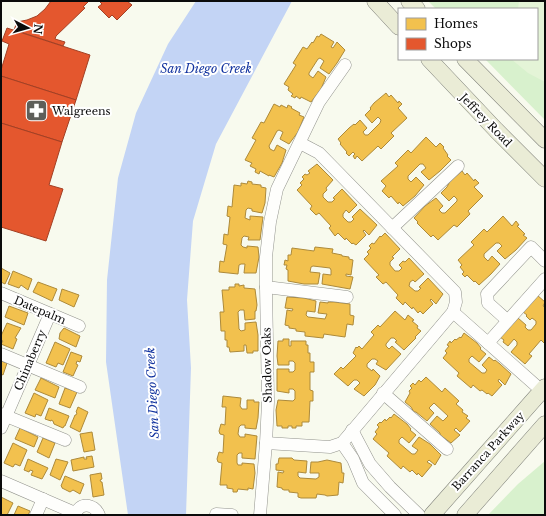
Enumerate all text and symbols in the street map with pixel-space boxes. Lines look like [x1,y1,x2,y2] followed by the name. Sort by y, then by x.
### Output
[8,8,48,48] north arrow
[398,8,538,60] legend
[434,16,478,31] text: Homes
[30,23,45,36] text: N
[434,36,471,51] text: Shops
[160,61,252,76] water label: San Diego Creek
[456,89,515,150] street label: Jeffrey Road
[24,98,50,124] pharmacy icon: Walgreens
[51,104,111,118] place label: Walgreens
[12,293,68,327] street label: Datepalm
[11,327,49,393] street label: Chinaberry
[259,327,275,403] street label: Shadow Oaks
[142,347,162,439] water label: San Diego Creek
[449,409,527,493] street label: Barranca Parkway

